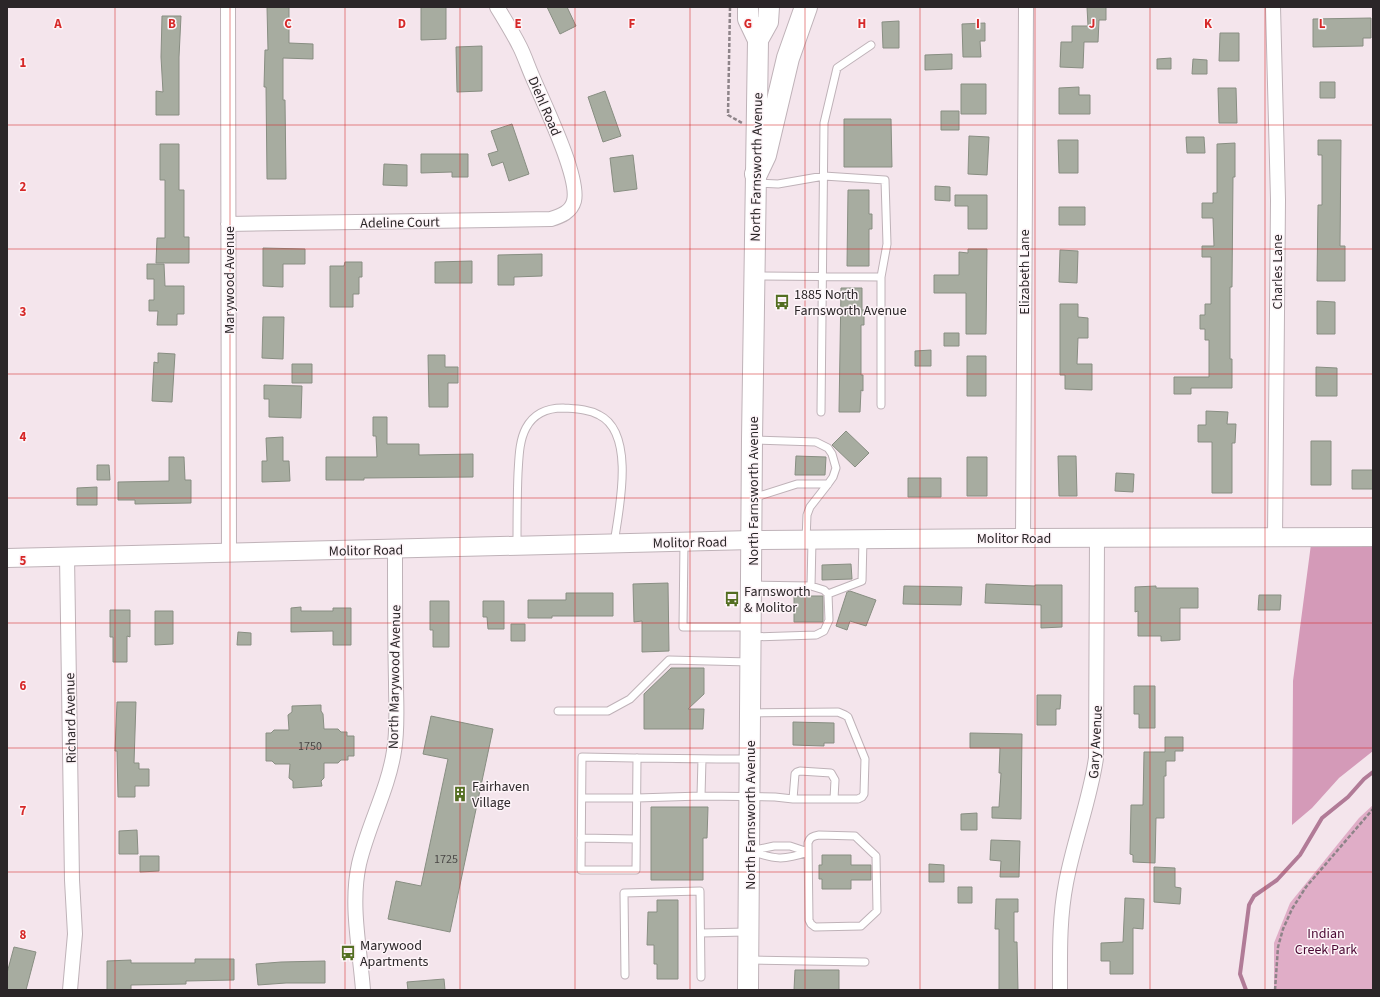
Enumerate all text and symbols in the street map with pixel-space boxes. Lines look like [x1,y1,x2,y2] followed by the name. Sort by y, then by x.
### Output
[53,15,62,33] text: A
[168,15,176,33] text: B
[284,15,292,33] text: C
[398,15,406,33] text: D
[514,15,522,33] text: E
[629,15,636,33] text: F
[744,15,752,33] text: G
[858,15,866,33] text: H
[976,15,980,33] text: I
[1089,15,1095,33] text: J
[1204,15,1213,33] text: K
[1319,15,1326,33] text: L
[20,54,27,72] text: 1
[523,73,566,139] street label: Diehl Road
[746,92,768,242] street label: North Farnsworth Avenue
[20,178,27,196] text: 2
[360,212,440,234] street label: Adeline Court
[220,226,240,334] street label: Marywood Avenue
[1015,229,1035,315] street label: Elizabeth Lane
[1268,234,1288,310] street label: Charles Lane
[794,285,907,321] place label: 1885 North Farnsworth Avenue
[773,293,791,311] bus stop icon: 1885 North Farnsworth Avenue
[20,303,27,321] text: 3
[744,416,764,566] street label: North Farnsworth Avenue
[20,428,27,446] text: 4
[977,529,1051,549] street label: Molitor Road
[653,532,727,554] street label: Molitor Road
[329,540,403,562] street label: Molitor Road
[20,552,27,570] text: 5
[744,582,811,618] place label: Farnsworth & Molitor
[723,590,741,608] bus stop icon: Farnsworth & Molitor
[384,605,406,749] street label: North Marywood Avenue
[60,672,82,764] street label: Richard Avenue
[20,677,27,695] text: 6
[1084,705,1108,779] street label: Gary Avenue
[298,738,322,755] house number: 1750
[741,740,761,890] street label: North Farnsworth Avenue
[472,777,530,813] place label: Fairhaven Village
[451,785,469,803] building icon: Fairhaven Village
[20,802,27,820] text: 7
[434,851,458,868] house number: 1725
[1295,924,1357,960] park label: Indian Creek Park
[20,926,27,944] text: 8
[360,936,429,972] place label: Marywood Apartments
[339,944,357,962] bus stop icon: Marywood Apartments

